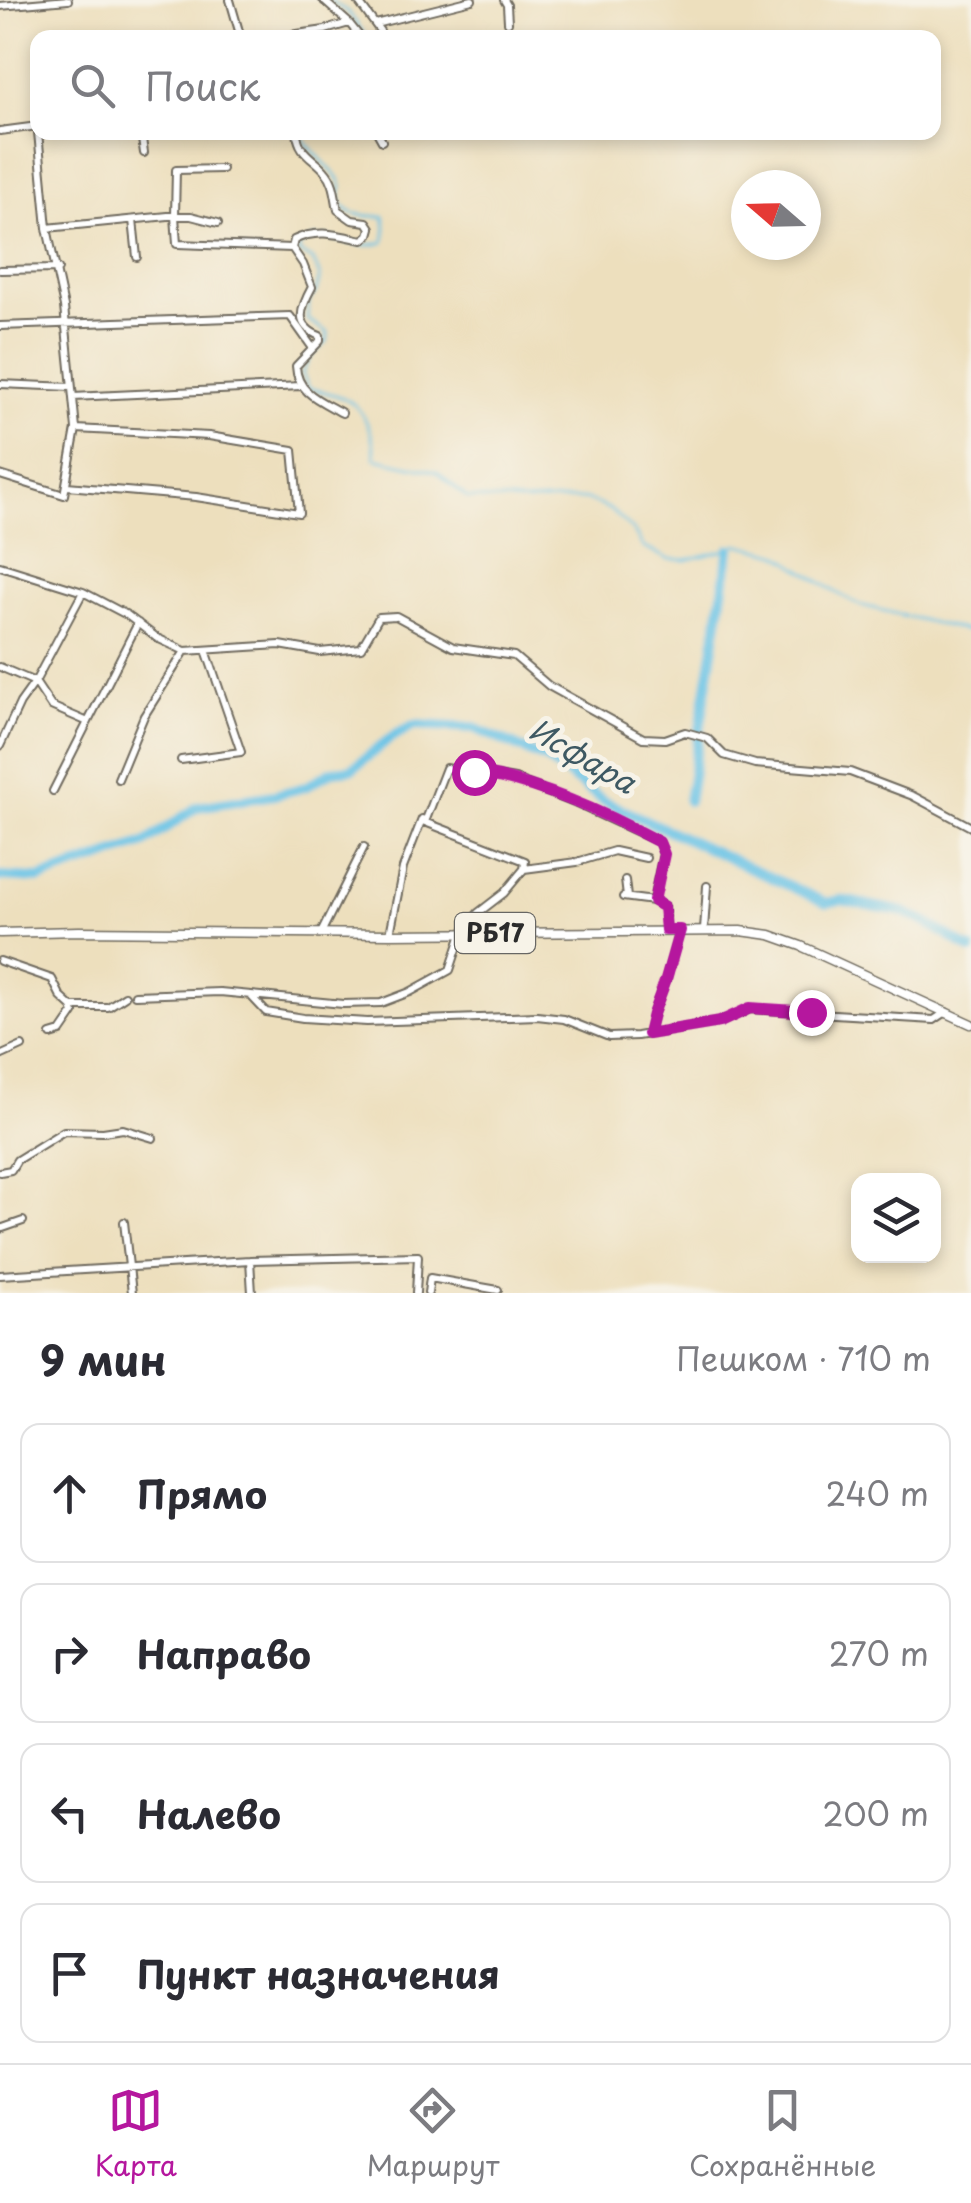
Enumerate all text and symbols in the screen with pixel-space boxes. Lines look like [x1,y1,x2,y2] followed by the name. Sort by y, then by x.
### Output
[30,30,941,140] search box
[145,57,260,114] text: Поиск
[65,58,120,113] icon: search
[731,170,821,260] north arrow
[522,706,646,804] water label: Исфара
[452,750,498,796] route start
[455,913,535,953] road number: РБ17
[789,990,835,1036] route end
[851,1173,941,1263] map controls
[851,1173,941,1263] button: layers
[40,1327,167,1390] text: 9 мин
[676,1334,931,1382] text: Пешком · 710 m
[137,1465,267,1522] text: Прямо
[42,1466,97,1521] icon: ahead
[826,1469,929,1517] text: 240 m
[137,1625,311,1682] text: Направо
[42,1626,97,1681] icon: right
[829,1629,929,1677] text: 270 m
[137,1785,281,1842] text: Налево
[42,1786,97,1841] icon: left
[822,1789,929,1837] text: 200 m
[137,1945,500,2002] text: Пункт назначения
[42,1946,97,2001] icon: arrive
[95,2083,177,2186] tab: Карта
[367,2083,499,2186] tab: Маршрут
[689,2083,876,2186] tab: Сохранённые

